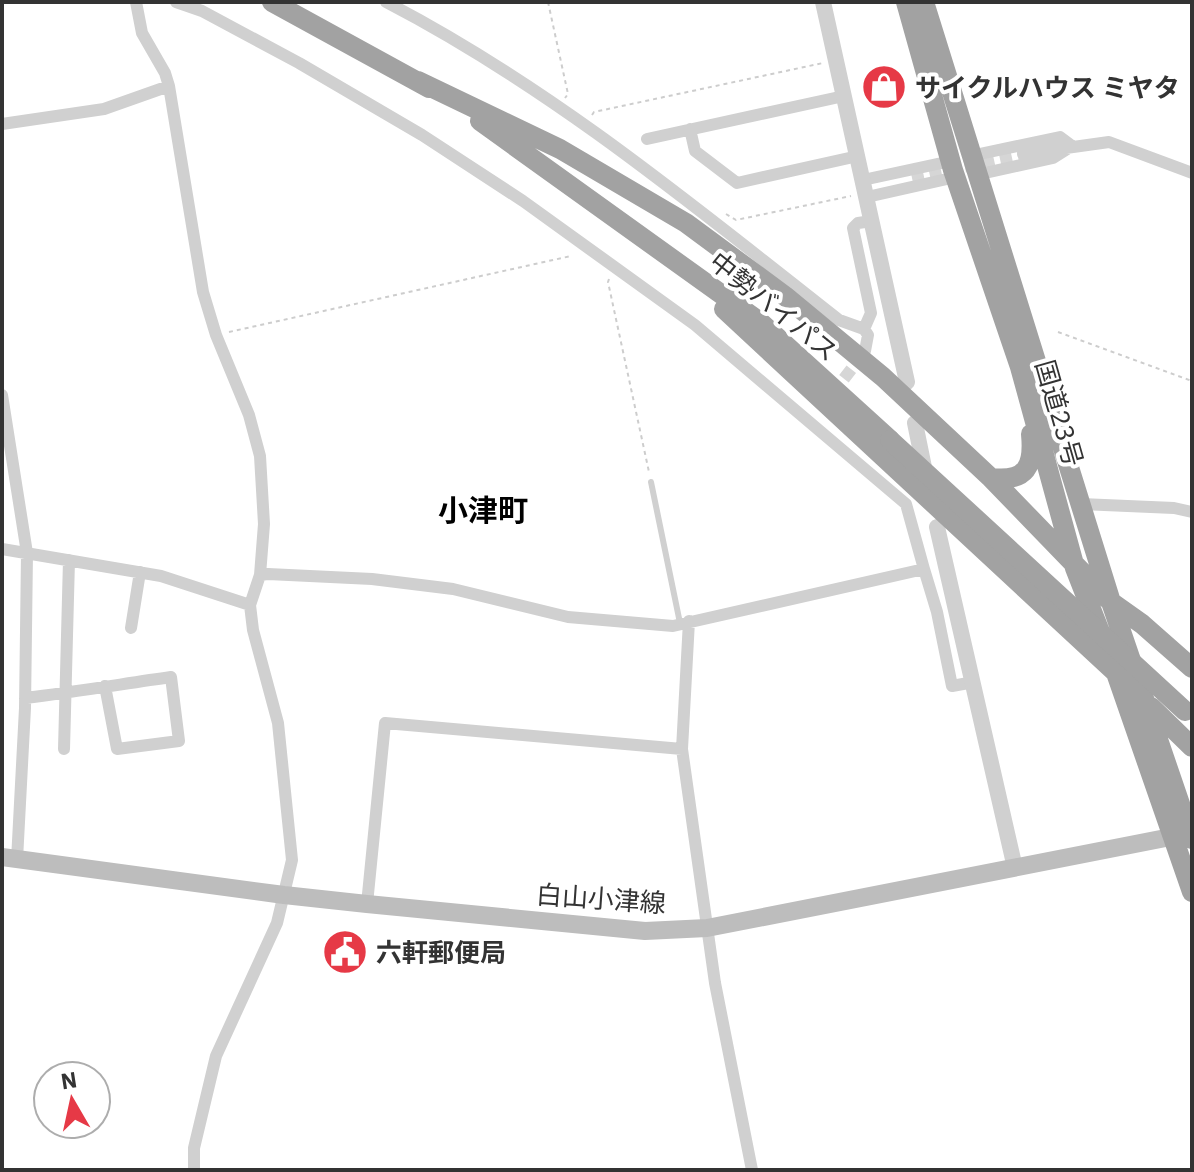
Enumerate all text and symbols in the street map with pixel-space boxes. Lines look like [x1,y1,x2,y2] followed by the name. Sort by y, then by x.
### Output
[860,63,908,111] shop icon: サイクルハウス ミヤタ
[915,70,1180,104] place label: サイクルハウス ミヤタ
[703,244,845,368] street label: 中勢バイパス
[1029,356,1091,470] street label: 国道23号
[438,490,528,529] district label: 小津町
[535,877,667,919] street label: 白山小津線
[321,928,369,976] public building icon: 六軒郵便局
[376,935,506,969] place label: 六軒郵便局
[32,1060,112,1140] north arrow
[59,1064,79,1095] text: N

